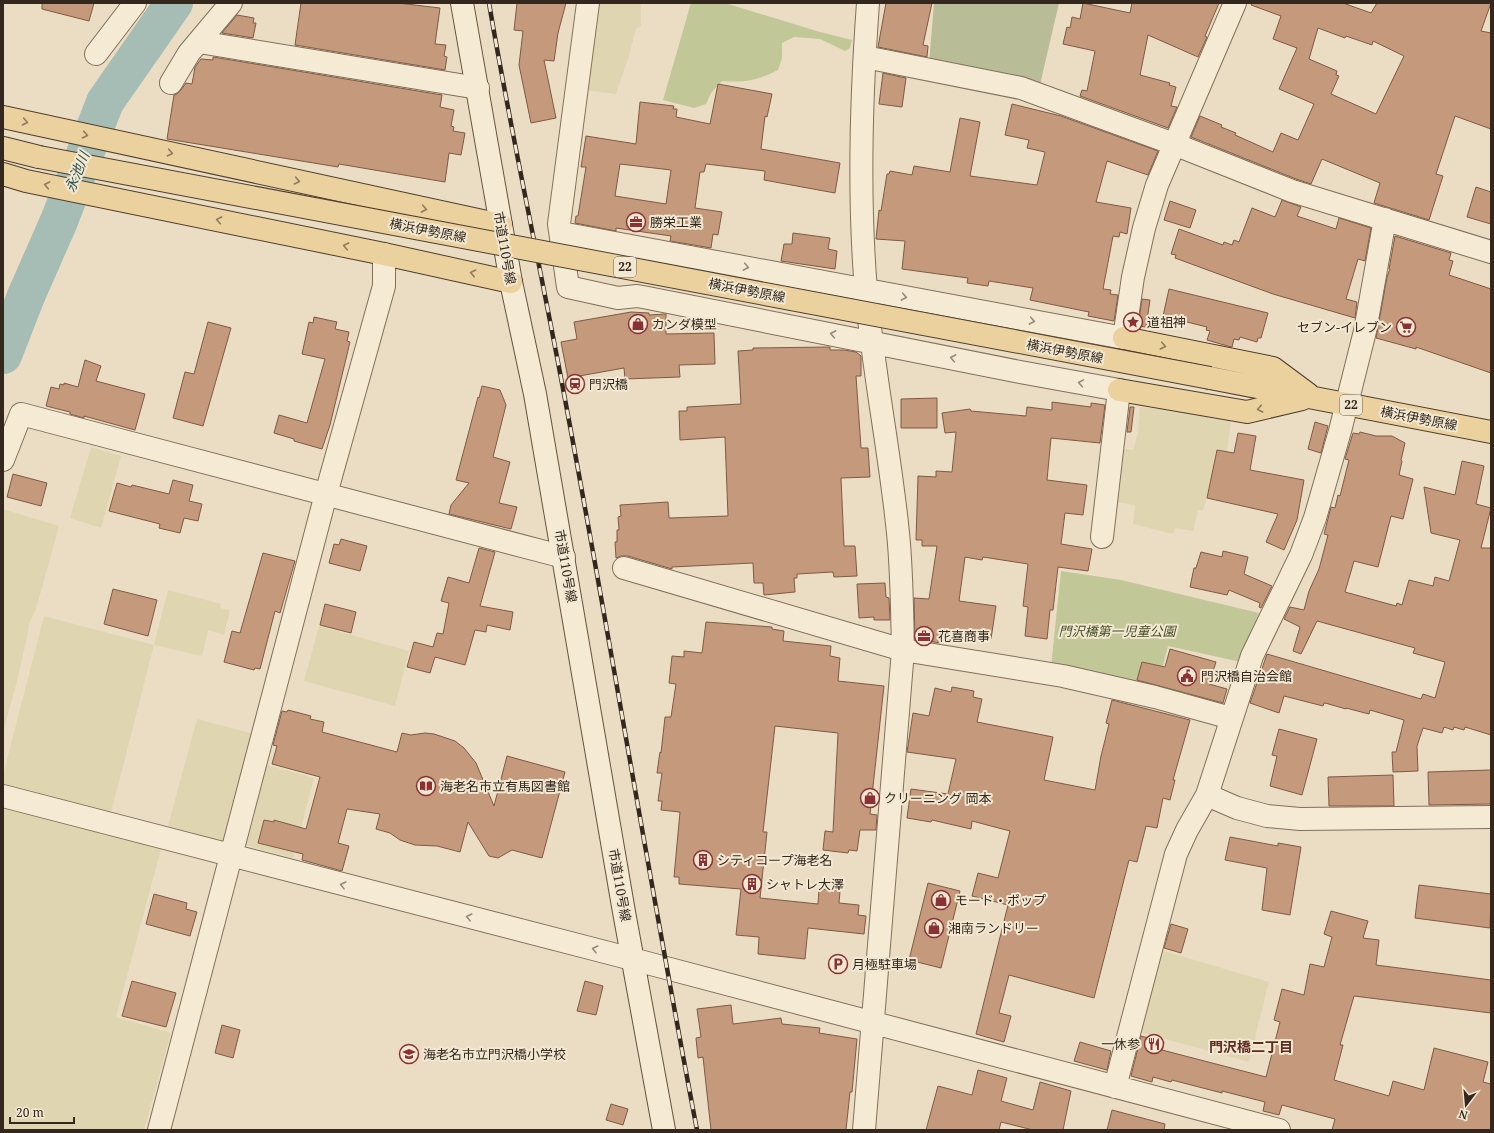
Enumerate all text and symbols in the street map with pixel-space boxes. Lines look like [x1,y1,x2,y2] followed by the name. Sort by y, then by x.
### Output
[22,117,28,125] one-way arrow
[82,131,88,139] one-way arrow
[60,147,94,195] water label: 永池川
[167,149,173,157] one-way arrow
[294,177,300,185] one-way arrow
[44,182,50,190] one-way arrow
[421,204,427,212] one-way arrow
[490,210,520,286] street label: 市道110号線
[625,211,647,233] office icon: 勝栄工業
[650,213,702,231] place label: 勝栄工業
[388,214,468,246] street label: 横浜伊勢原線
[216,217,222,225] one-way arrow
[343,242,349,251] one-way arrow
[614,257,636,277] road number: 22
[743,263,749,271] one-way arrow
[470,270,476,278] one-way arrow
[707,274,787,306] street label: 横浜伊勢原線
[901,292,907,301] one-way arrow
[1122,311,1144,333] place icon: 道祖神
[627,313,649,335] shop icon: カンダ模型
[1147,313,1186,331] place label: 道祖神
[652,315,717,333] place label: カンダ模型
[1029,316,1035,324] one-way arrow
[1395,316,1417,338] supermarket icon: セブン-イレブン
[1297,318,1392,336] place label: セブン-イレブン
[830,331,836,339] one-way arrow
[1025,335,1105,367] street label: 横浜伊勢原線
[1160,341,1166,349] one-way arrow
[950,354,956,363] one-way arrow
[564,373,586,395] station icon: 門沢橋
[589,375,628,393] place label: 門沢橋
[1078,379,1084,387] one-way arrow
[1340,395,1362,415] road number: 22
[1379,402,1459,434] street label: 横浜伊勢原線
[1257,405,1263,413] one-way arrow
[551,528,581,604] street label: 市道110号線
[1058,622,1177,640] park label: 門沢橋第一児童公園
[913,625,935,647] office icon: 花喜商事
[938,627,990,645] place label: 花喜商事
[1176,665,1198,687] public building icon: 門沢橋自治会館
[1201,667,1292,685] place label: 門沢橋自治会館
[415,775,437,797] library icon: 海老名市立有馬図書館
[440,777,570,795] place label: 海老名市立有馬図書館
[859,787,881,809] shop icon: クリーニング 岡本
[884,789,991,807] place label: クリーニング 岡本
[605,847,635,923] street label: 市道110号線
[692,849,714,871] building icon: シティコープ海老名
[717,851,832,869] place label: シティコープ海老名
[741,873,763,895] building icon: シャトレ大澤
[766,875,844,893] place label: シャトレ大澤
[340,881,347,890] one-way arrow
[930,889,952,911] shop icon: モード・ポップ
[955,891,1046,909] place label: モード・ポップ
[465,914,472,922] one-way arrow
[923,917,945,939] shop icon: 湘南ランドリー
[948,919,1039,937] place label: 湘南ランドリー
[591,946,598,954] one-way arrow
[827,953,849,975] parking icon: 月極駐車場
[852,955,917,973] place label: 月極駐車場
[1143,1033,1165,1055] restaurant icon: 一休参
[1101,1035,1140,1053] place label: 一休参
[1209,1037,1293,1056] district label: 門沢橋二丁目
[398,1043,420,1065] school or university icon: 海老名市立門沢橋小学校
[423,1045,566,1063] place label: 海老名市立門沢橋小学校
[1446,1085,1486,1125] north arrow
[10,1099,74,1125] scale bar
[16,1104,44,1121] text: 20 m
[1457,1107,1469,1123] text: N

